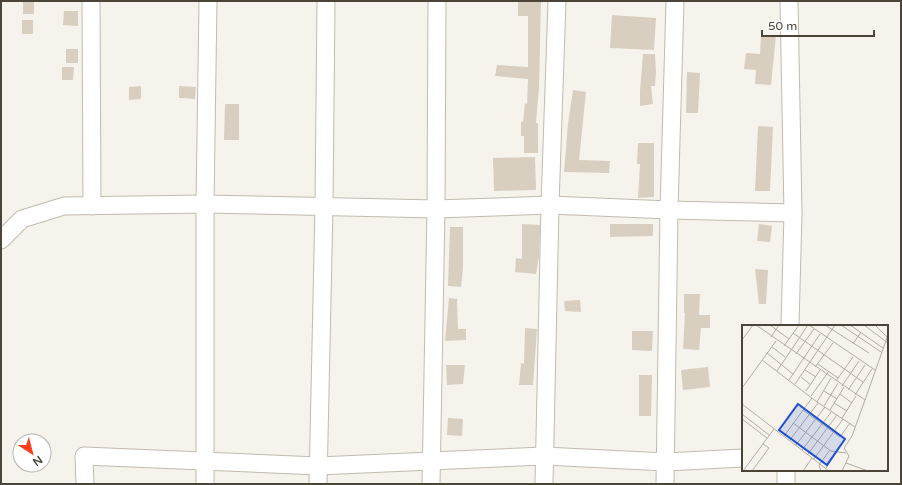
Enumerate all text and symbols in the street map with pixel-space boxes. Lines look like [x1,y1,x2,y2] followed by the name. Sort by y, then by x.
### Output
[762,12,874,38] scale bar
[768,19,797,33] text: 50 m
[742,325,888,471] inset map
[12,433,52,473] north arrow
[30,453,45,469] text: N

